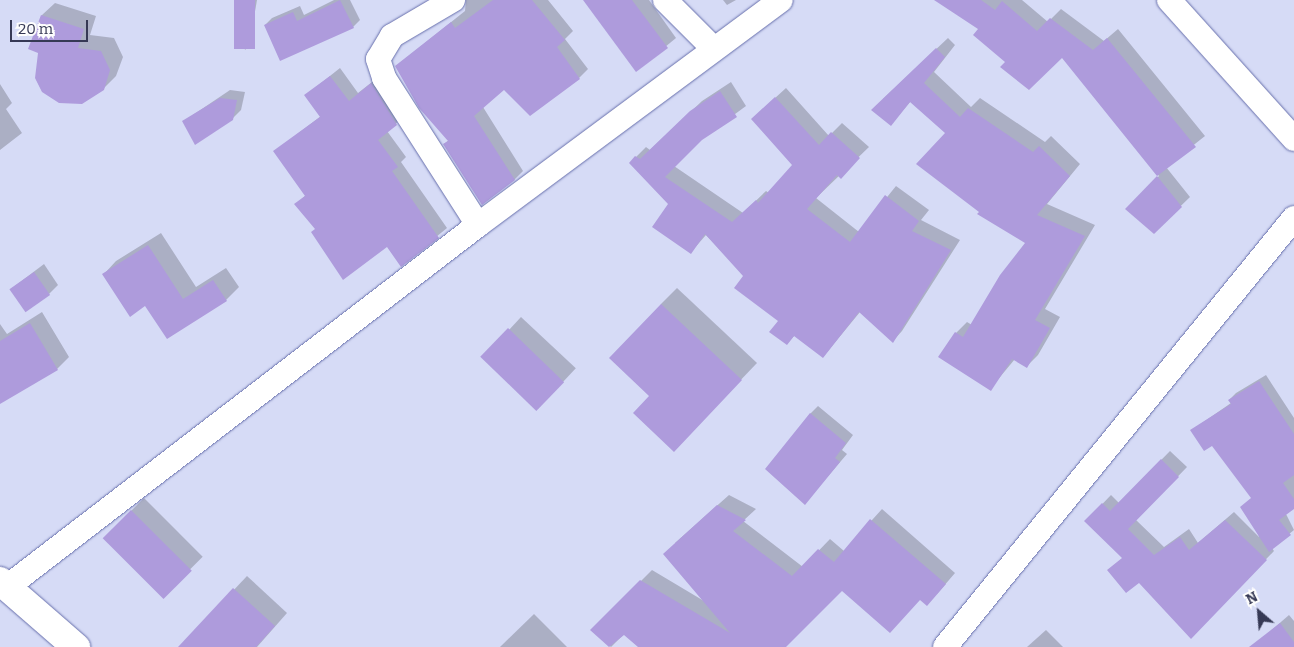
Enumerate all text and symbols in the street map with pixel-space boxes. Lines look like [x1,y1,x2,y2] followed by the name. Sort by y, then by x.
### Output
[12,10,90,42] scale bar
[18,20,53,38] text: 20 m
[1234,587,1284,637] north arrow
[1243,588,1261,608] text: N

